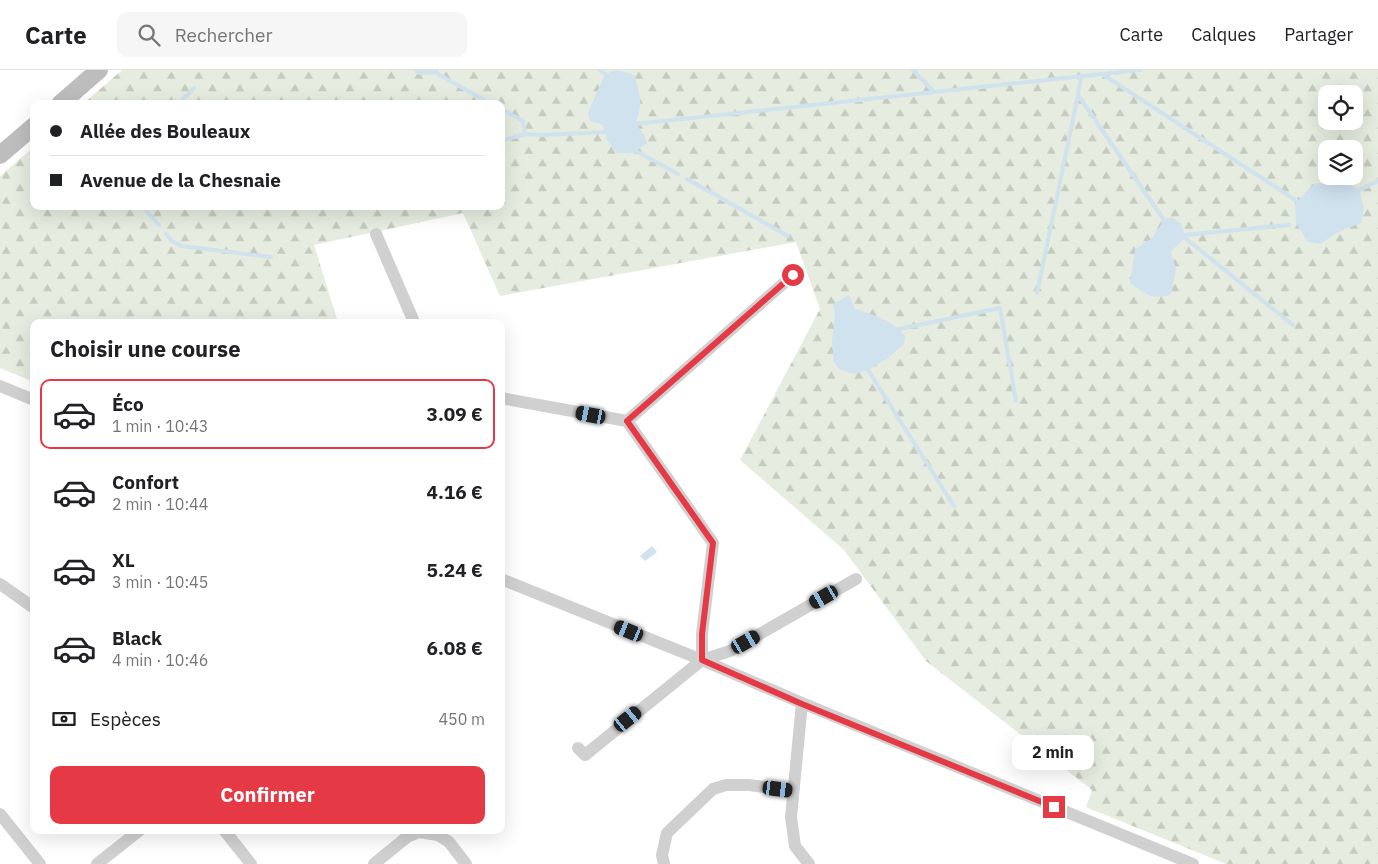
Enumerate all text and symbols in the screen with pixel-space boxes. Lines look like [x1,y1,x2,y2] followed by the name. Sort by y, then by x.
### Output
[117,12,467,57] search box
[25,19,87,51] text: Carte
[135,21,163,49] icon: search
[175,23,272,47] text: Rechercher
[1120,23,1163,46] text: Carte
[1191,23,1256,46] text: Calques
[1284,23,1353,46] text: Partager
[1318,85,1363,185] map controls
[1318,85,1363,130] button: locate
[80,119,250,143] text: Allée des Bouleaux
[1318,140,1363,185] button: layers
[80,168,281,192] text: Avenue de la Chesnaie
[782,264,804,286] route start
[50,334,241,363] text: Choisir une course
[52,392,97,437] icon: car
[112,392,144,416] text: Éco
[427,402,483,426] text: 3.09 €
[574,405,607,425] car
[112,416,208,436] text: 1 min · 10:43
[52,470,97,515] icon: car
[112,470,179,494] text: Confort
[427,480,483,504] text: 4.16 €
[112,494,208,514] text: 2 min · 10:44
[52,548,97,593] icon: car
[112,548,135,572] text: XL
[427,558,483,582] text: 5.24 €
[112,572,208,592] text: 3 min · 10:45
[807,583,840,611] car
[612,618,645,644] car
[52,626,97,671] icon: car
[112,626,162,650] text: Black
[729,628,762,656] car
[427,636,483,660] text: 6.08 €
[112,650,208,670] text: 4 min · 10:46
[611,704,644,734] car
[50,705,78,733] icon: cash
[90,707,161,731] text: Espèces
[438,709,485,729] text: 450 m
[1013,734,1095,770] callout: 2 min
[1032,742,1074,762] text: 2 min
[50,766,485,824] button: Confirmer
[762,780,793,798] car
[1043,796,1065,818] route end

